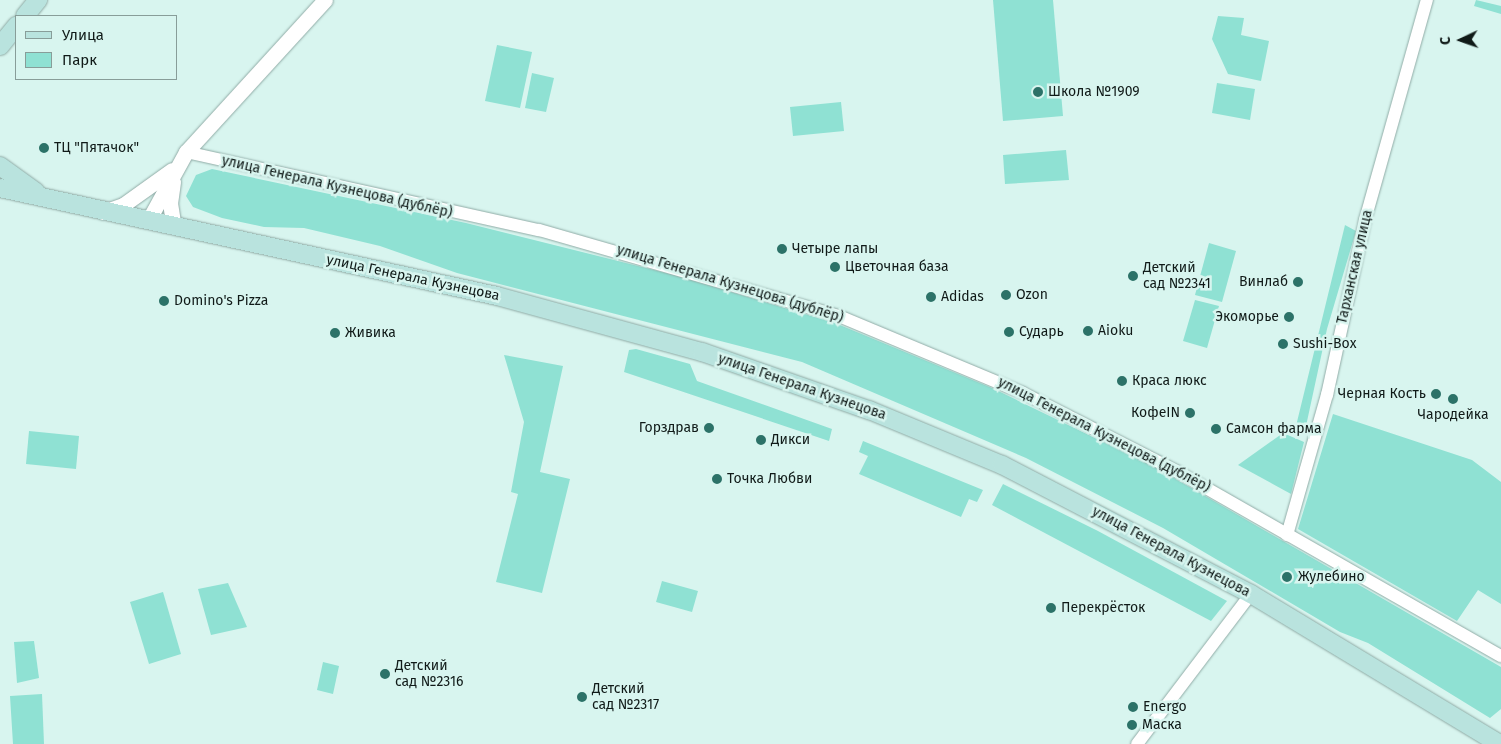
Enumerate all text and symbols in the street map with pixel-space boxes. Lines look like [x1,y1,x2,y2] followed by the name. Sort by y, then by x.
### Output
[15,15,178,80] legend
[1436,15,1486,65] north arrow
[62,26,104,44] text: Улица
[1437,36,1454,45] text: С
[62,51,97,69] text: Парк
[1048,84,1140,100] place label: Школа №1909
[1032,86,1044,98] marker: Школа №1909
[54,140,139,156] place label: ТЦ "Пятачок"
[38,142,50,154] marker: ТЦ "Пятачок"
[220,152,454,222] street label: улица Генерала Кузнецова (дублёр)
[1334,208,1376,326] street label: Тарханская улица
[615,241,845,327] street label: улица Генерала Кузнецова (дублёр)
[792,241,878,257] place label: Четыре лапы
[776,243,788,255] marker: Четыре лапы
[325,251,501,305] street label: улица Генерала Кузнецова
[845,259,949,275] place label: Цветочная база
[1143,260,1211,292] place label: Детский сад №2341
[829,261,841,273] marker: Цветочная база
[1127,270,1139,282] marker: Детский сад №2341
[1239,274,1288,290] place label: Винлаб
[1292,276,1304,288] marker: Винлаб
[1016,287,1048,303] place label: Ozon
[941,289,984,305] place label: Adidas
[1000,289,1012,301] marker: Ozon
[925,291,937,303] marker: Adidas
[174,293,268,309] place label: Domino's Pizza
[158,295,170,307] marker: Domino's Pizza
[1215,309,1279,325] place label: Экоморье
[1283,311,1295,323] marker: Экоморье
[1098,323,1133,339] place label: Aioku
[1019,324,1064,340] place label: Сударь
[345,325,396,341] place label: Живика
[1082,325,1094,337] marker: Aioku
[1003,326,1015,338] marker: Сударь
[329,327,341,339] marker: Живика
[1293,336,1356,352] place label: Sushi-Box
[1277,338,1289,350] marker: Sushi-Box
[716,350,888,424] street label: улица Генерала Кузнецова
[1132,373,1207,389] place label: Краса люкс
[995,374,1213,496] street label: улица Генерала Кузнецова (дублёр)
[1116,375,1128,387] marker: Краса люкс
[1338,386,1426,402] place label: Черная Кость
[1430,388,1442,400] marker: Черная Кость
[1447,393,1459,405] marker: Чародейка
[1131,405,1180,421] place label: КофеIN
[1184,407,1196,419] marker: КофеIN
[1417,407,1489,423] place label: Чародейка
[639,420,699,436] place label: Горздрав
[1226,421,1322,437] place label: Самсон фарма
[703,422,715,434] marker: Горздрав
[1210,423,1222,435] marker: Самсон фарма
[771,432,810,448] place label: Дикси
[755,434,767,446] marker: Дикси
[727,471,812,487] place label: Точка Любви
[711,473,723,485] marker: Точка Любви
[1089,503,1253,601] street label: улица Генерала Кузнецова
[1298,569,1365,585] place label: Жулебино
[1280,570,1294,584] marker: Жулебино
[1061,600,1145,616] place label: Перекрёсток
[1045,602,1057,614] marker: Перекрёсток
[395,658,463,690] place label: Детский сад №2316
[379,668,391,680] marker: Детский сад №2316
[592,681,659,714] place label: Детский сад №2317
[576,691,588,703] marker: Детский сад №2317
[1143,699,1187,715] place label: Energo
[1127,701,1139,713] marker: Energo
[1142,717,1182,733] place label: Маска
[1126,719,1138,731] marker: Маска

